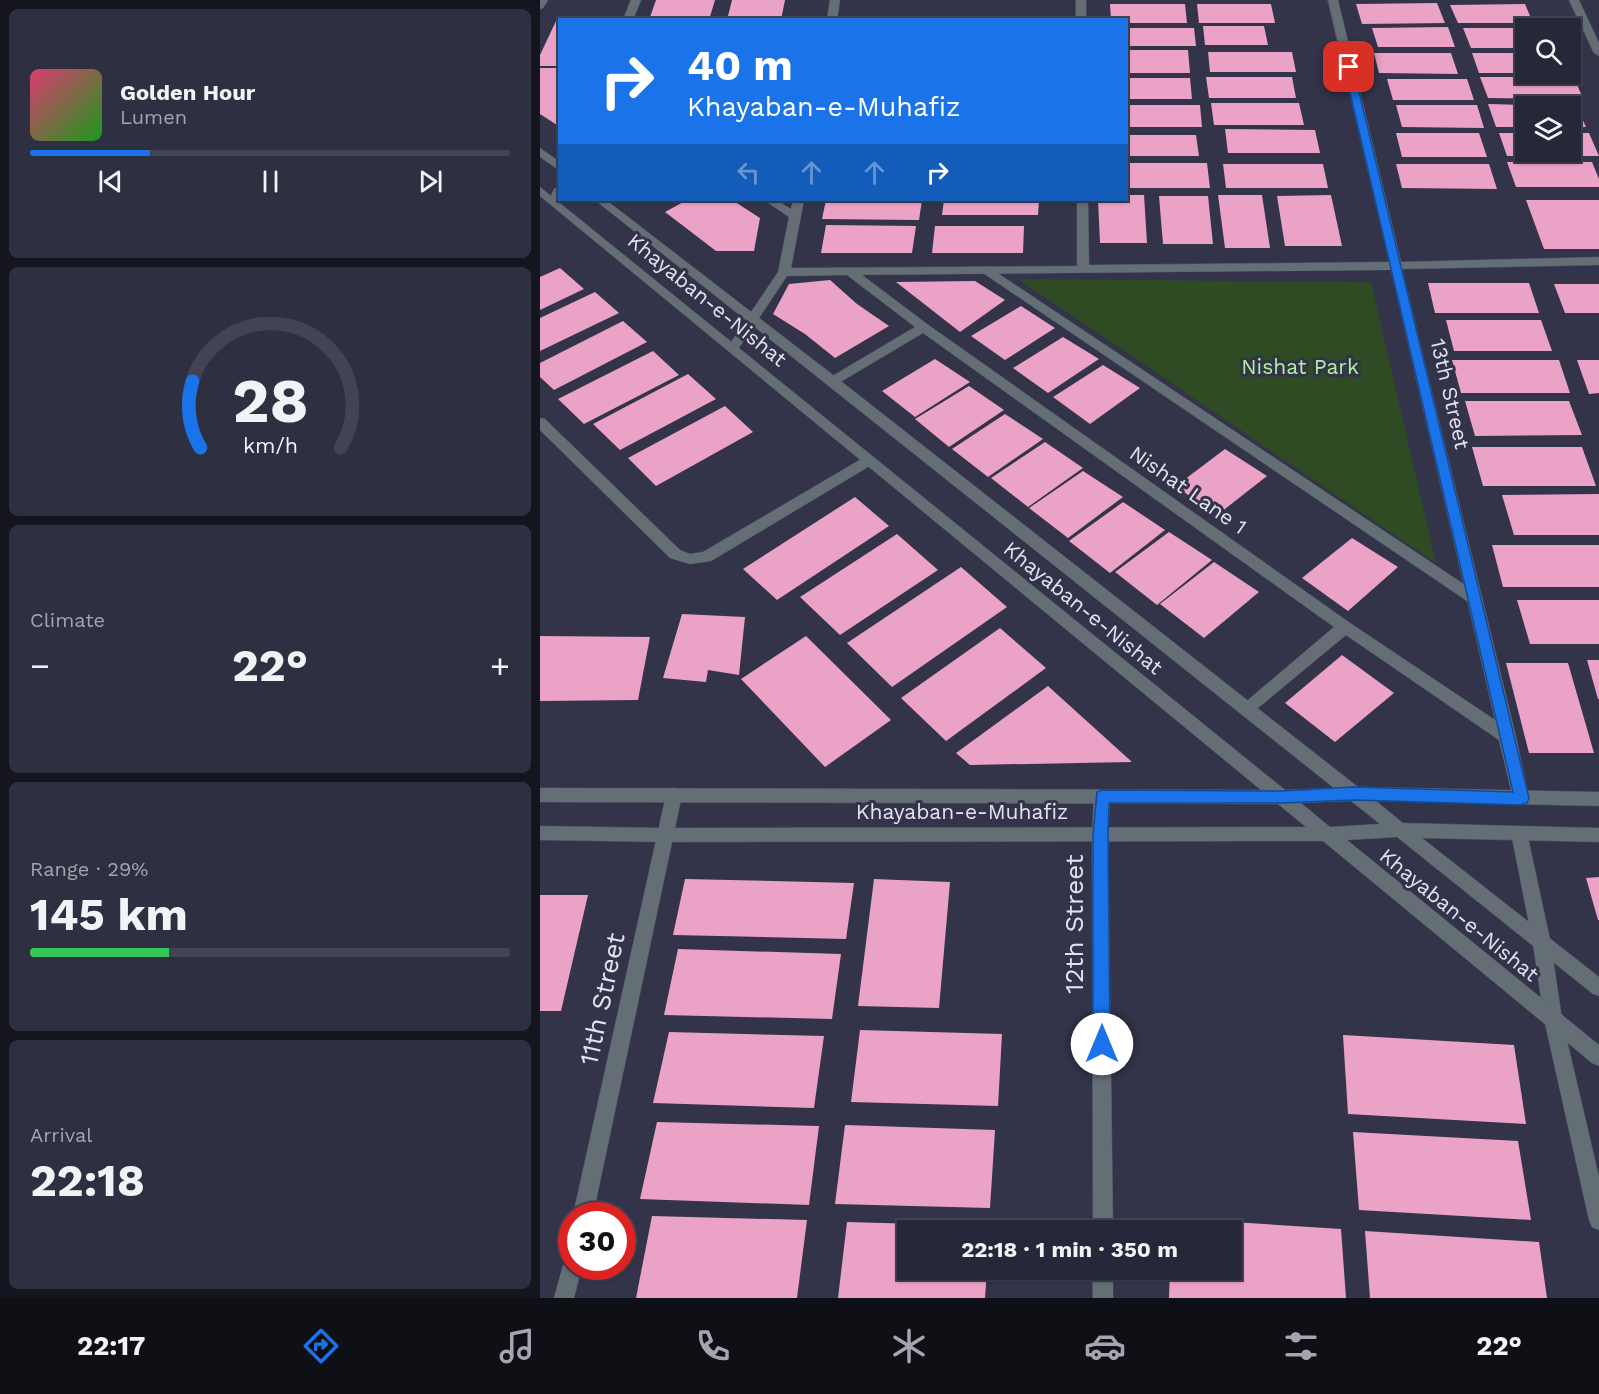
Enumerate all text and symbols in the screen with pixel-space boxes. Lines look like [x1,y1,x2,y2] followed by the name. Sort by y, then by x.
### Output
[1515,18,1581,162] map controls
[1515,18,1581,84] button: search
[687,41,793,90] text: 40 m
[1323,41,1374,92] pin
[588,42,666,120] icon: right
[1332,50,1365,83] icon: arrive
[120,80,255,105] text: Golden Hour
[687,91,960,123] text: Khayaban-e-Muhafiz
[1515,96,1581,162] button: layers
[120,105,187,129] text: Lumen
[732,156,765,189] icon: left
[795,156,828,189] icon: ahead
[858,156,891,189] icon: ahead
[921,156,954,189] icon: right
[94,165,127,198] icon: previous
[254,165,287,198] icon: pause
[414,165,447,198] icon: next
[623,228,792,372] street label: Khayaban-e-Nishat
[1426,336,1475,452] street label: 13th Street
[1241,354,1359,379] park label: Nishat Park
[232,364,308,437] text: 28
[242,434,298,459] text: km/h
[1125,440,1252,539] street label: Nishat Lane 1
[999,536,1168,680] street label: Khayaban-e-Nishat
[30,608,105,632] text: Climate
[232,639,308,692] text: 22°
[30,646,50,685] text: −
[490,646,510,685] text: +
[856,799,1068,824] street label: Khayaban-e-Muhafiz
[1375,843,1544,987] street label: Khayaban-e-Nishat
[1059,854,1089,994] street label: 12th Street
[30,857,148,881] text: Range · 29%
[30,888,188,941] text: 145 km
[573,930,631,1068] street label: 11th Street
[1070,1012,1134,1076] position arrow
[30,1123,92,1147] text: Arrival
[30,1154,145,1207] text: 22:18
[558,1202,636,1280] speed limit sign: 30
[961,1237,1178,1262] text: 22:18 · 1 min · 350 m
[300,1325,342,1367] icon: directions
[496,1325,538,1367] icon: music
[692,1325,734,1367] icon: phone
[888,1325,930,1367] icon: climate
[1084,1325,1126,1367] icon: car
[1280,1325,1322,1367] icon: filters
[77,1330,145,1362] text: 22:17
[1476,1330,1522,1362] text: 22°

